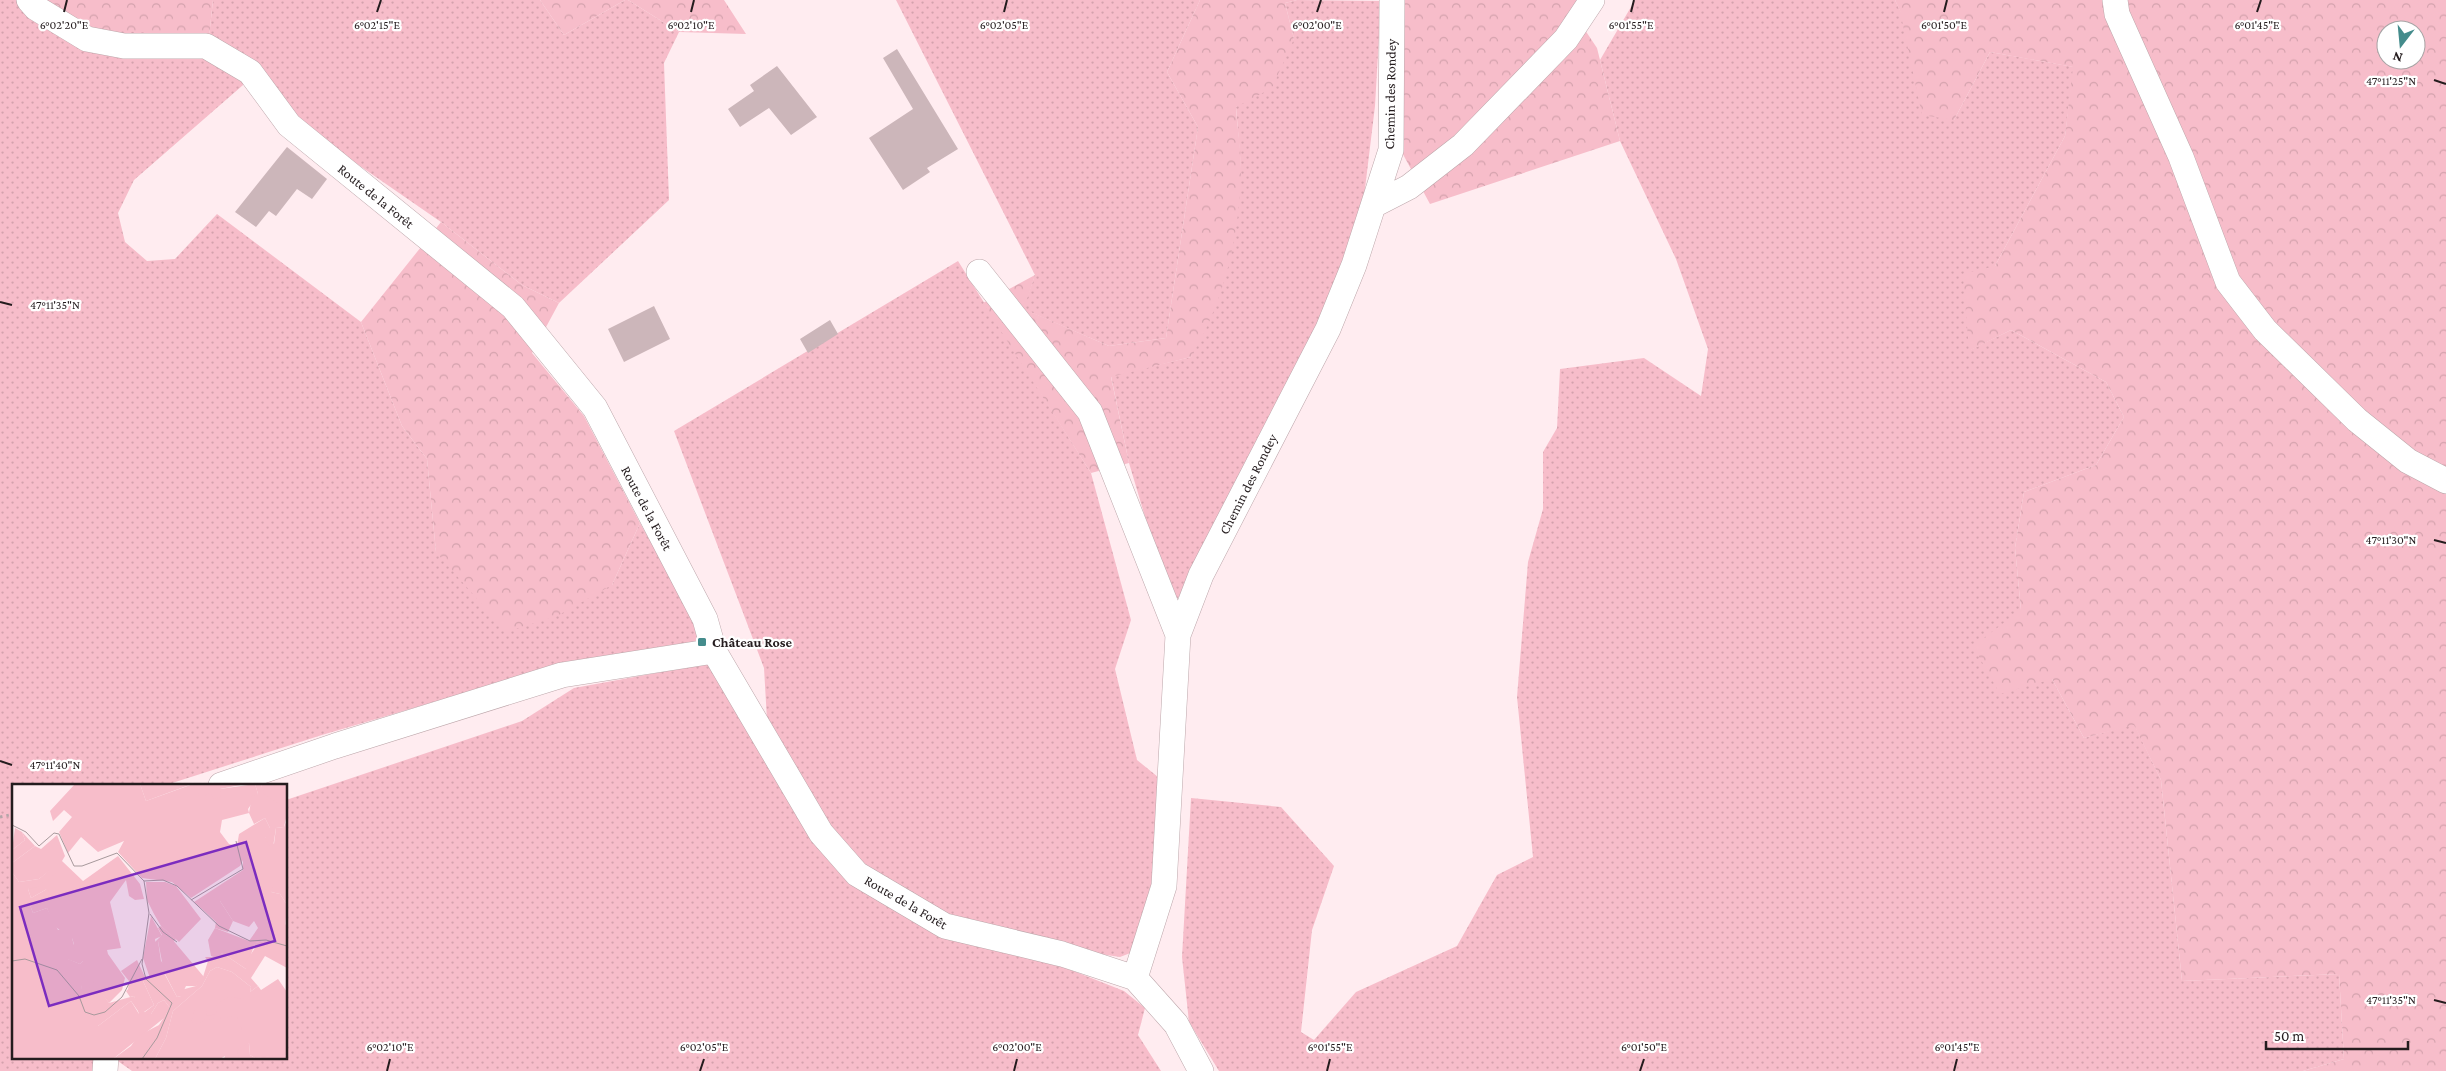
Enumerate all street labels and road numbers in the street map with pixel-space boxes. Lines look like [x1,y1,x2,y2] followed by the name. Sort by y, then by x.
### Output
[1381,38,1399,149] street label: Chemin des Rondey
[335,160,418,232] street label: Route de la Forêt
[1216,431,1280,537] street label: Chemin des Rondey
[618,463,676,553] street label: Route de la Forêt
[862,872,951,932] street label: Route de la Forêt

